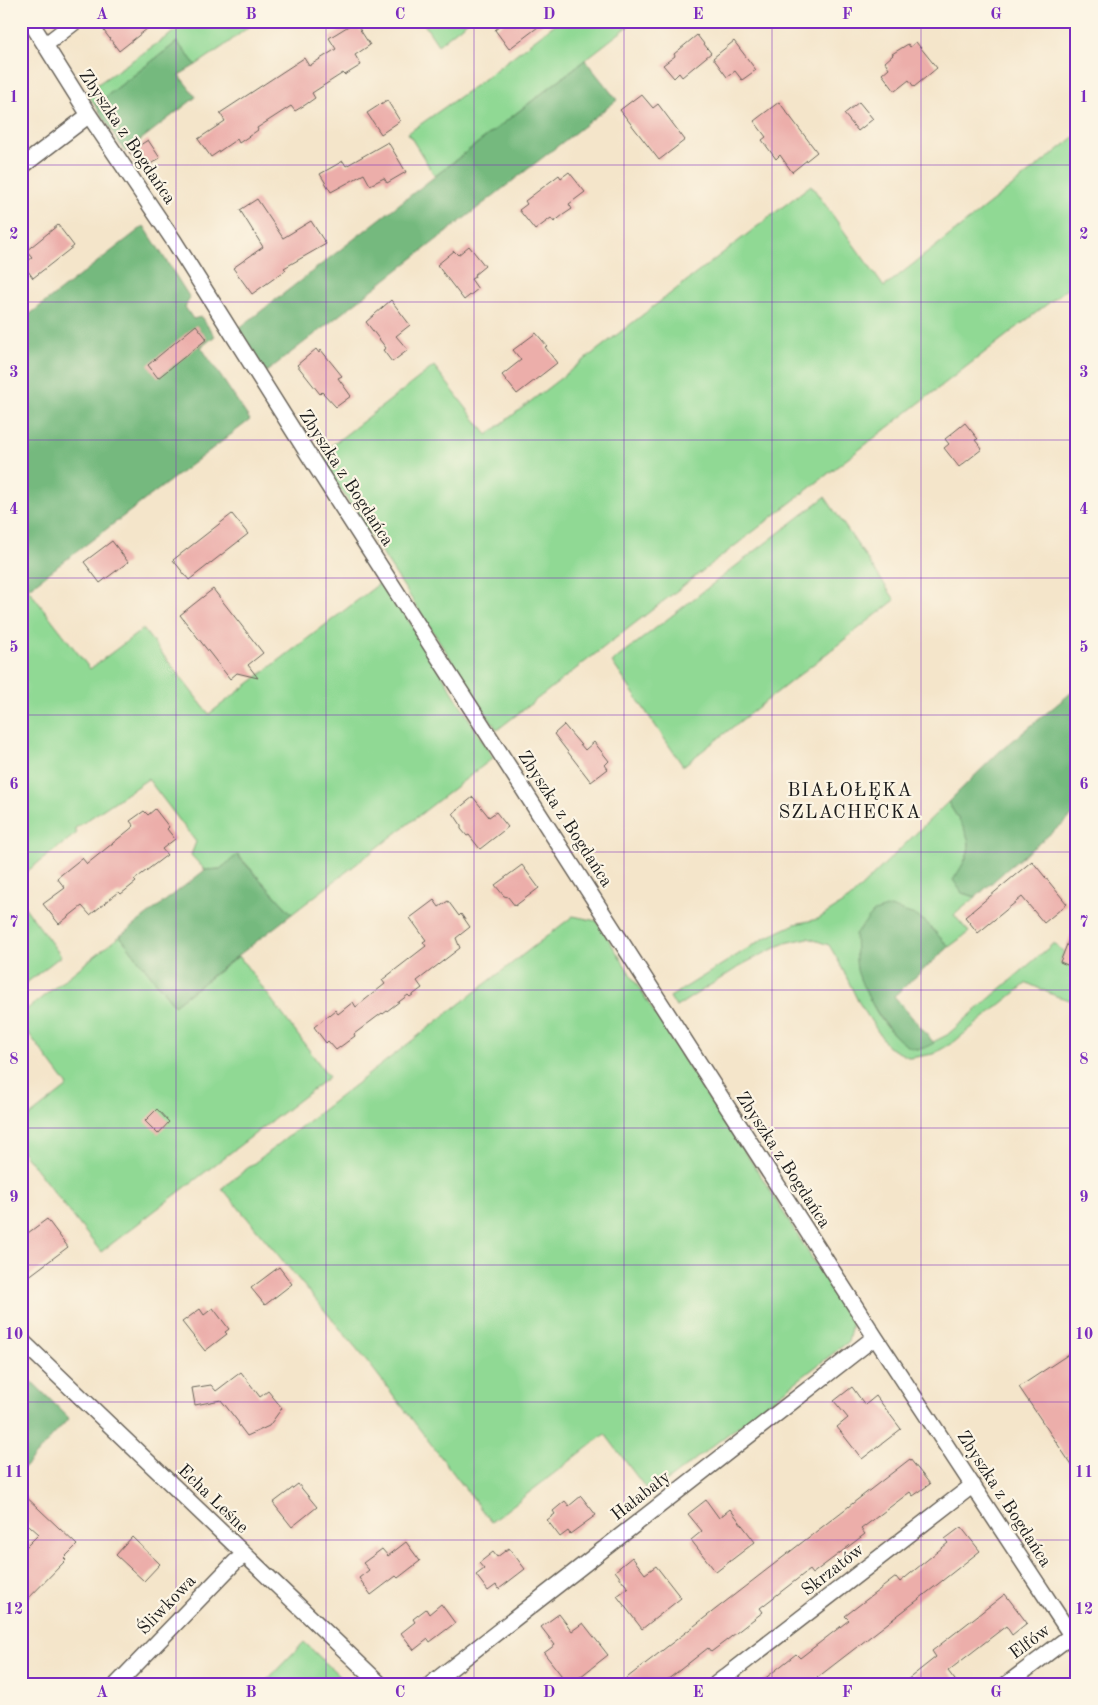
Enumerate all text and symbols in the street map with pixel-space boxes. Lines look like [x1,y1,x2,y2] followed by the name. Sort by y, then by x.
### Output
[96,7,108,23] text: A
[245,7,257,23] text: B
[395,7,405,23] text: C
[543,7,555,23] text: D
[692,7,704,23] text: E
[842,7,853,23] text: F
[990,7,1002,23] text: G
[75,66,179,208] street label: Zbyszka z Bogdańca
[9,90,19,106] text: 1
[1079,90,1089,106] text: 1
[9,227,19,243] text: 2
[1079,227,1089,243] text: 2
[9,365,19,381] text: 3
[1079,365,1089,381] text: 3
[295,407,397,549] street label: Zbyszka z Bogdańca
[9,502,19,518] text: 4
[1079,502,1089,518] text: 4
[9,640,19,656] text: 5
[1079,640,1089,656] text: 5
[514,748,616,890] street label: Zbyszka z Bogdańca
[9,777,19,793] text: 6
[1079,777,1089,793] text: 6
[779,782,921,823] district label: BIAŁOŁĘKA SZLACHECKA
[9,915,19,931] text: 7
[1079,915,1089,931] text: 7
[9,1052,19,1068] text: 8
[1079,1052,1089,1068] text: 8
[732,1089,834,1231] street label: Zbyszka z Bogdańca
[9,1190,19,1206] text: 9
[1079,1190,1089,1206] text: 9
[5,1327,23,1343] text: 10
[1075,1327,1093,1343] text: 10
[953,1428,1055,1570] street label: Zbyszka z Bogdańca
[174,1461,252,1537] street label: Echa Leśne
[5,1465,23,1481] text: 11
[1075,1465,1093,1481] text: 11
[608,1467,674,1525] street label: Hałabały
[798,1540,868,1600] street label: Skrzatów
[131,1568,200,1638] street label: Śliwkowa
[5,1602,23,1618] text: 12
[1075,1602,1093,1618] text: 12
[1006,1621,1054,1663] street label: Elfów
[96,1685,108,1701] text: A
[245,1685,257,1701] text: B
[395,1685,405,1701] text: C
[543,1685,555,1701] text: D
[692,1685,704,1701] text: E
[842,1685,853,1701] text: F
[990,1685,1002,1701] text: G

